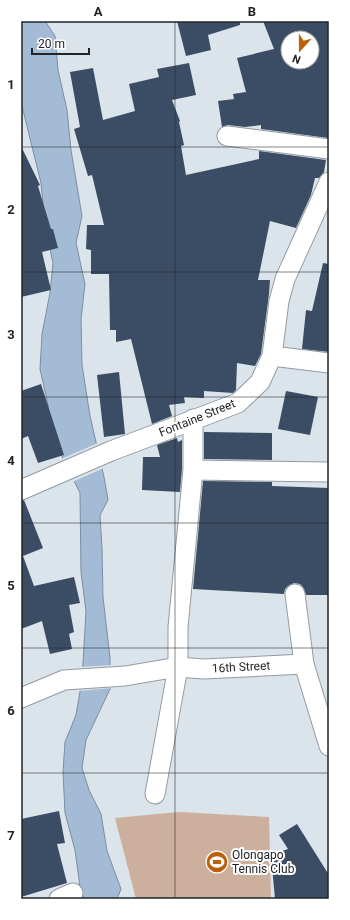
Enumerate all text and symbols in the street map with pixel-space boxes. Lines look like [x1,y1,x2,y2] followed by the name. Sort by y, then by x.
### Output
[94,4,103,19] text: A
[248,4,256,19] text: B
[32,30,89,56] scale bar
[280,30,320,70] north arrow
[38,37,65,51] text: 20 m
[290,51,303,66] text: N
[7,77,15,92] text: 1
[7,202,15,217] text: 2
[7,327,15,342] text: 3
[157,396,237,440] street label: Fontaine Street
[7,453,15,468] text: 4
[7,578,15,593] text: 5
[211,658,271,676] street label: 16th Street
[7,703,15,718] text: 6
[7,828,15,843] text: 7
[232,848,295,876] place label: Olongapo Tennis Club
[204,849,230,875] sports icon: Olongapo Tennis Club

